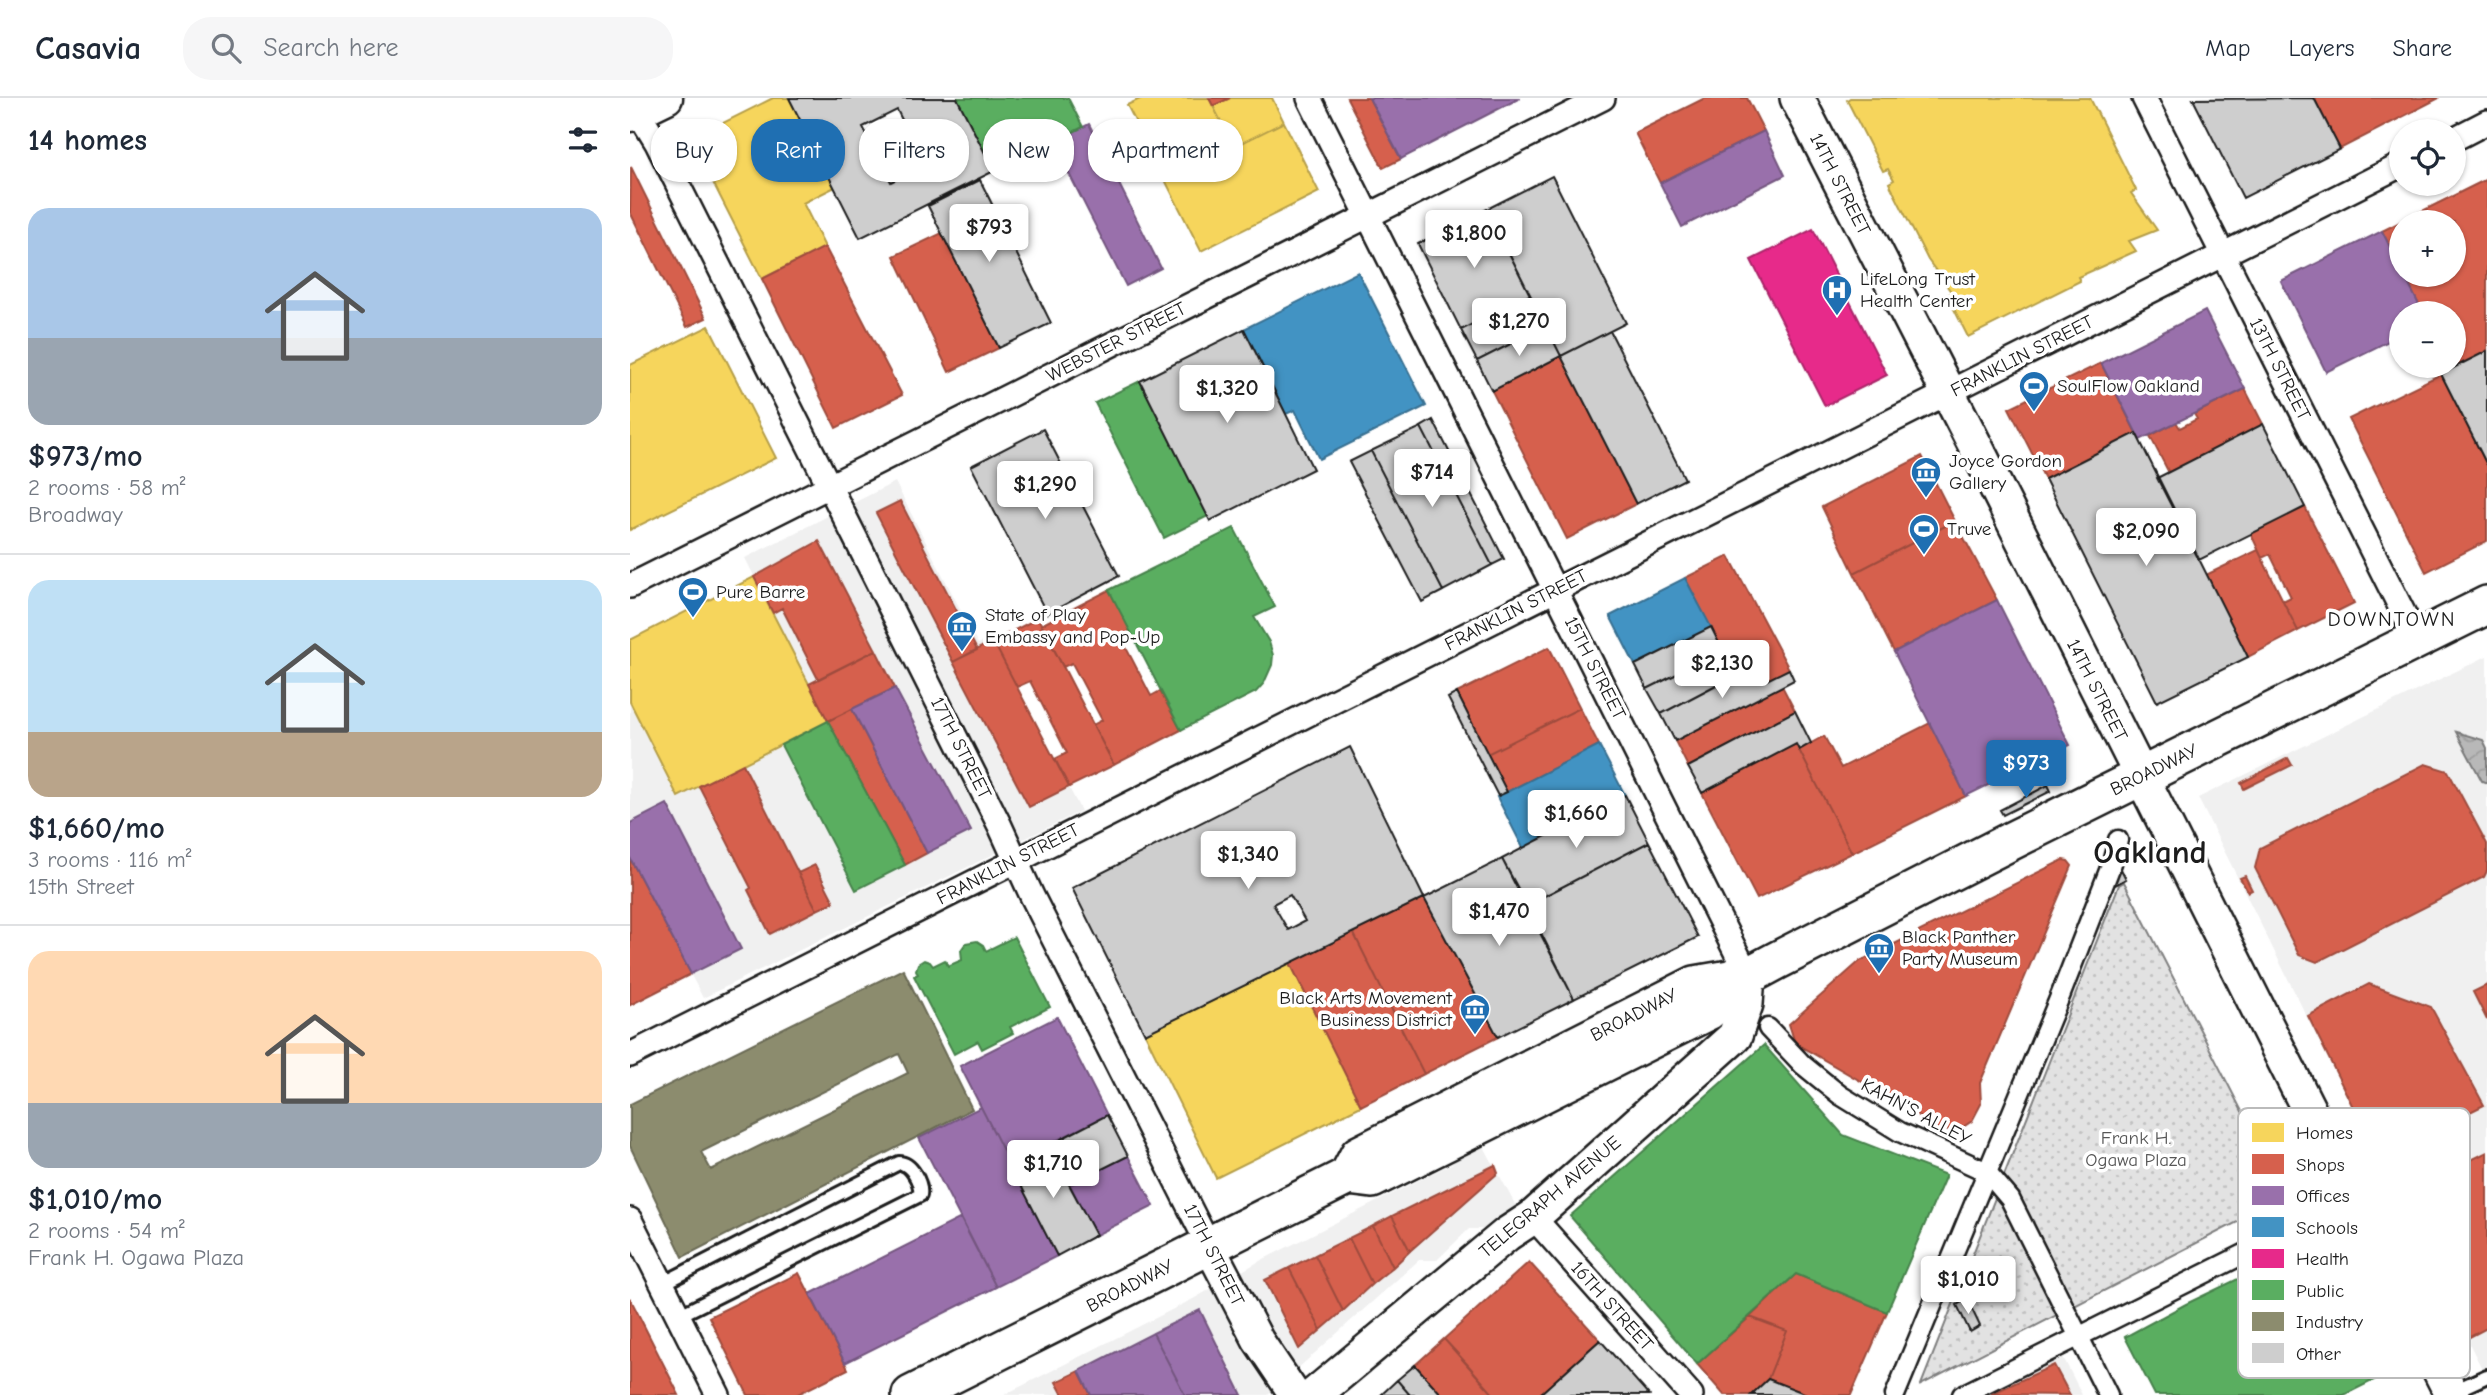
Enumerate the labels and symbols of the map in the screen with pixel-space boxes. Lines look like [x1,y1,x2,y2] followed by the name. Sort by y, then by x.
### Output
[1805,129,1875,239] street label: 14TH STREET
[948,204,1030,264] pin: $793
[1417,211,1531,270] pin: $1,800
[1860,268,1976,312] place label: LifeLong Trust Health Center
[1820,273,1854,317] hospital icon: LifeLong Trust Health Center
[1042,297,1190,387] street label: WEBSTER STREET
[1462,299,1576,358] pin: $1,270
[1947,311,2097,401] street label: FRANKLIN STREET
[2245,314,2315,424] street label: 13TH STREET
[1170,366,1284,425] pin: $1,320
[2017,369,2051,413] sports icon: SoulFlow Oakland
[2057,375,2200,397] place label: SoulFlow Oakland
[1391,450,1473,509] pin: $714
[1949,450,2062,494] place label: Joyce Gordon Gallery
[1909,455,1943,499] museum icon: Joyce Gordon Gallery
[988,462,1102,521] pin: $1,290
[2089,508,2203,568] pin: $2,090
[1907,512,1941,556] sports icon: Truve
[1947,518,1991,540] place label: Truve
[1441,565,1591,655] street label: FRANKLIN STREET
[676,575,710,619] sports icon: Pure Barre
[716,581,805,603] place label: Pure Barre
[985,604,1160,648] place label: State of Play Embassy and Pop-Up
[2327,607,2457,631] district label: DOWNTOWN
[945,609,979,653] museum icon: State of Play Embassy and Pop-Up
[1560,613,1630,723] street label: 15TH STREET
[2062,635,2132,745] street label: 14TH STREET
[1665,640,1779,700] pin: $2,130
[926,694,996,803] street label: 17TH STREET
[2107,739,2202,801] street label: BROADWAY
[1985,740,2067,800] pin: $973
[1519,790,1633,850] pin: $1,660
[933,819,1083,909] street label: FRANKLIN STREET
[1191,832,1305,891] pin: $1,340
[2093,833,2207,871] district label: Oakland
[1442,888,1556,948] pin: $1,470
[1902,926,2018,970] place label: Black Panther Party Museum
[1862,931,1896,975] museum icon: Black Panther Party Museum
[1587,983,1682,1046] street label: BROADWAY
[1279,987,1453,1031] place label: Black Arts Movement Business District
[1458,992,1492,1036] museum icon: Black Arts Movement Business District
[1857,1074,1975,1151] street label: KAHN'S ALLEY
[2238,1108,2470,1378] legend
[2296,1122,2353,1144] text: Homes
[2085,1127,2187,1171] park label: Frank H. Ogawa Plaza
[1475,1131,1625,1263] street label: TELEGRAPH AVENUE
[996,1140,1110,1200] pin: $1,710
[2296,1154,2345,1176] text: Shops
[2296,1185,2350,1207] text: Offices
[1179,1201,1249,1310] street label: 17TH STREET
[2296,1217,2358,1239] text: Schools
[2296,1248,2349,1270] text: Health
[1083,1254,1178,1317] street label: BROADWAY
[1911,1256,2025,1316] pin: $1,010
[1566,1257,1658,1355] street label: 16TH STREET
[2296,1280,2344,1302] text: Public
[2296,1311,2364,1333] text: Industry
[2296,1343,2341,1365] text: Other

